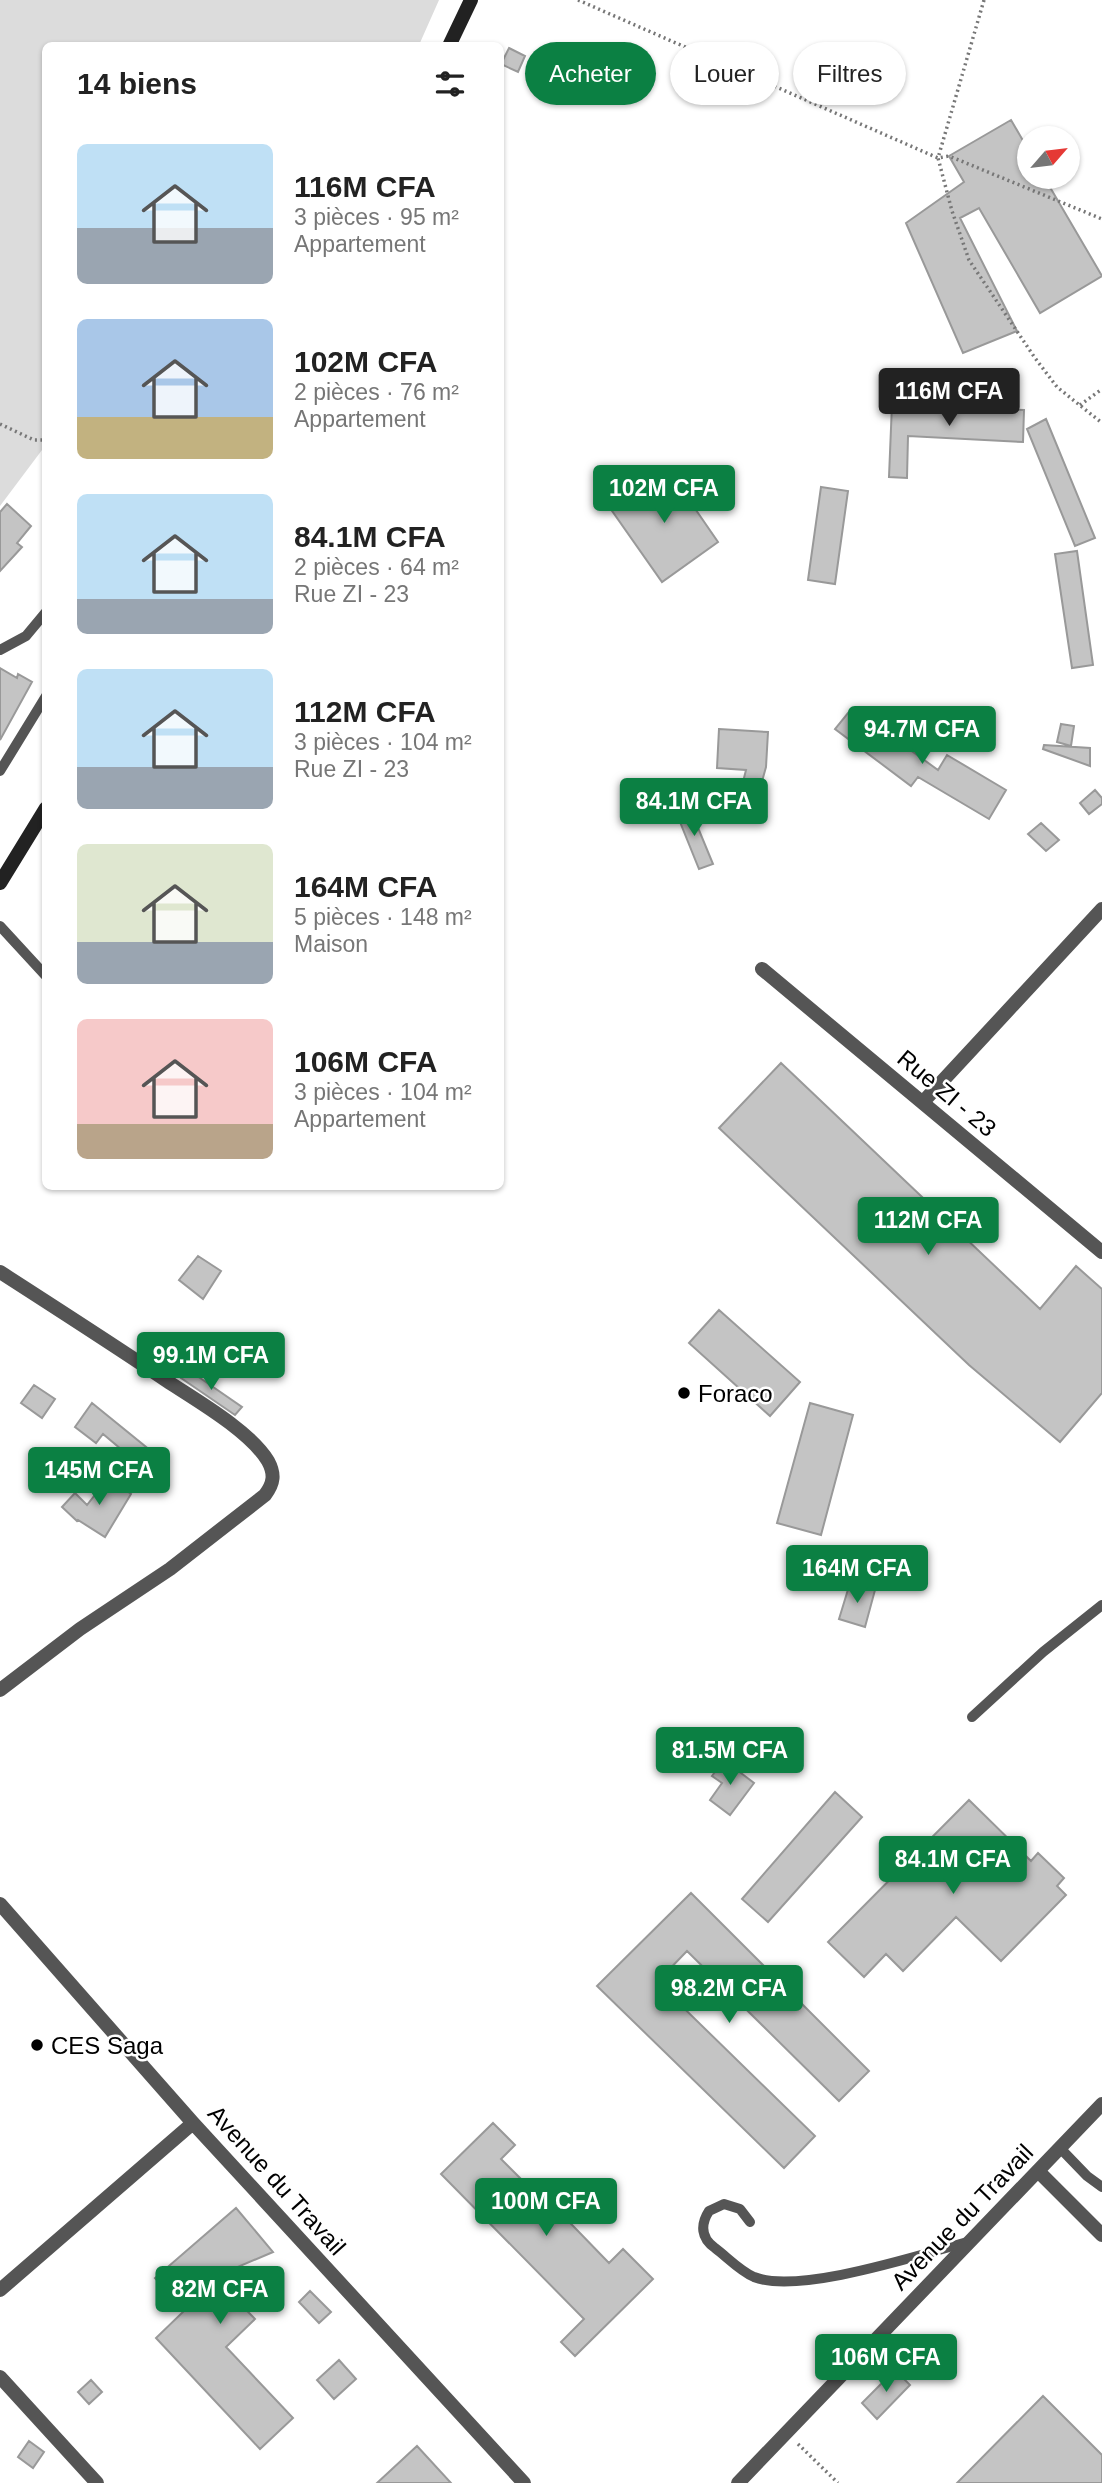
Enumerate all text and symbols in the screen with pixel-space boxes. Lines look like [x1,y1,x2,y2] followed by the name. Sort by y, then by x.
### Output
[525,42,656,105] chip: Acheter
[670,42,779,105] chip: Louer
[793,42,906,105] chip: Filtres
[431,65,469,103] icon: filters
[77,67,197,100] text: 14 biens
[1017,126,1080,189] north arrow
[1017,126,1080,189] map controls
[294,170,436,203] text: 116M CFA
[133,172,217,256] icon: home
[294,204,459,230] text: 3 pièces · 95 m²
[294,231,426,257] text: Appartement
[294,345,437,378] text: 102M CFA
[133,347,217,431] icon: home
[877,368,1021,428] pin: 116M CFA
[895,378,1003,404] text: 116M CFA
[294,379,459,405] text: 2 pièces · 76 m²
[294,406,426,432] text: Appartement
[592,466,736,525] pin: 102M CFA
[609,475,719,501] text: 102M CFA
[294,520,446,553] text: 84.1M CFA
[133,522,217,606] icon: home
[294,554,459,580] text: 2 pièces · 64 m²
[294,581,409,607] text: Rue ZI - 23
[294,695,436,728] text: 112M CFA
[133,697,217,781] icon: home
[842,706,1002,766] pin: 94.7M CFA
[864,716,980,742] text: 94.7M CFA
[294,729,472,755] text: 3 pièces · 104 m²
[294,756,409,782] text: Rue ZI - 23
[614,778,774,838] pin: 84.1M CFA
[636,788,752,814] text: 84.1M CFA
[294,870,437,903] text: 164M CFA
[133,872,217,956] icon: home
[294,904,472,930] text: 5 pièces · 148 m²
[294,931,368,957] text: Maison
[892,1044,1002,1142] street label: Rue ZI - 23
[294,1045,437,1078] text: 106M CFA
[133,1047,217,1131] icon: home
[294,1079,472,1105] text: 3 pièces · 104 m²
[294,1106,426,1132] text: Appartement
[856,1198,1000,1257] pin: 112M CFA
[874,1207,982,1233] text: 112M CFA
[131,1332,291,1392] pin: 99.1M CFA
[153,1342,269,1368] text: 99.1M CFA
[698,1380,773,1407] place label: Foraco
[676,1385,692,1401] marker: Foraco
[27,1448,171,1507] pin: 145M CFA
[44,1457,154,1483] text: 145M CFA
[785,1546,929,1605] pin: 164M CFA
[802,1555,912,1581] text: 164M CFA
[650,1728,810,1787] pin: 81.5M CFA
[672,1737,788,1763] text: 81.5M CFA
[873,1836,1033,1896] pin: 84.1M CFA
[895,1846,1011,1872] text: 84.1M CFA
[649,1966,809,2025] pin: 98.2M CFA
[671,1975,787,2001] text: 98.2M CFA
[51,2032,164,2059] place label: CES Saga
[29,2037,45,2053] marker: CES Saga
[203,2100,351,2260] street label: Avenue du Travail
[886,2139,1038,2295] street label: Avenue du Travail
[474,2178,618,2238] pin: 100M CFA
[491,2188,601,2214] text: 100M CFA
[155,2266,285,2326] pin: 82M CFA
[171,2276,269,2302] text: 82M CFA
[814,2334,958,2394] pin: 106M CFA
[831,2344,941,2370] text: 106M CFA

